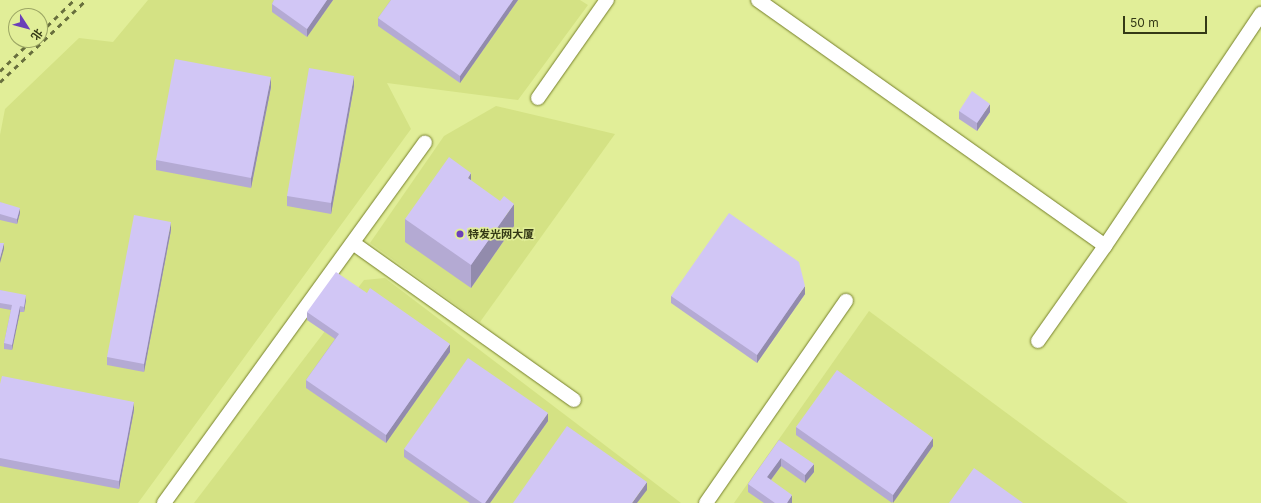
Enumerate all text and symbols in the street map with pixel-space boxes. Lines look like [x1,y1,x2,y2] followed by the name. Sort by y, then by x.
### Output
[8,8,48,48] north arrow
[1125,8,1209,34] scale bar
[1130,15,1159,30] text: 50 m
[28,26,46,43] text: 北
[468,227,534,241] place label: 特发光网大厦
[455,229,465,239] marker: 特发光网大厦

